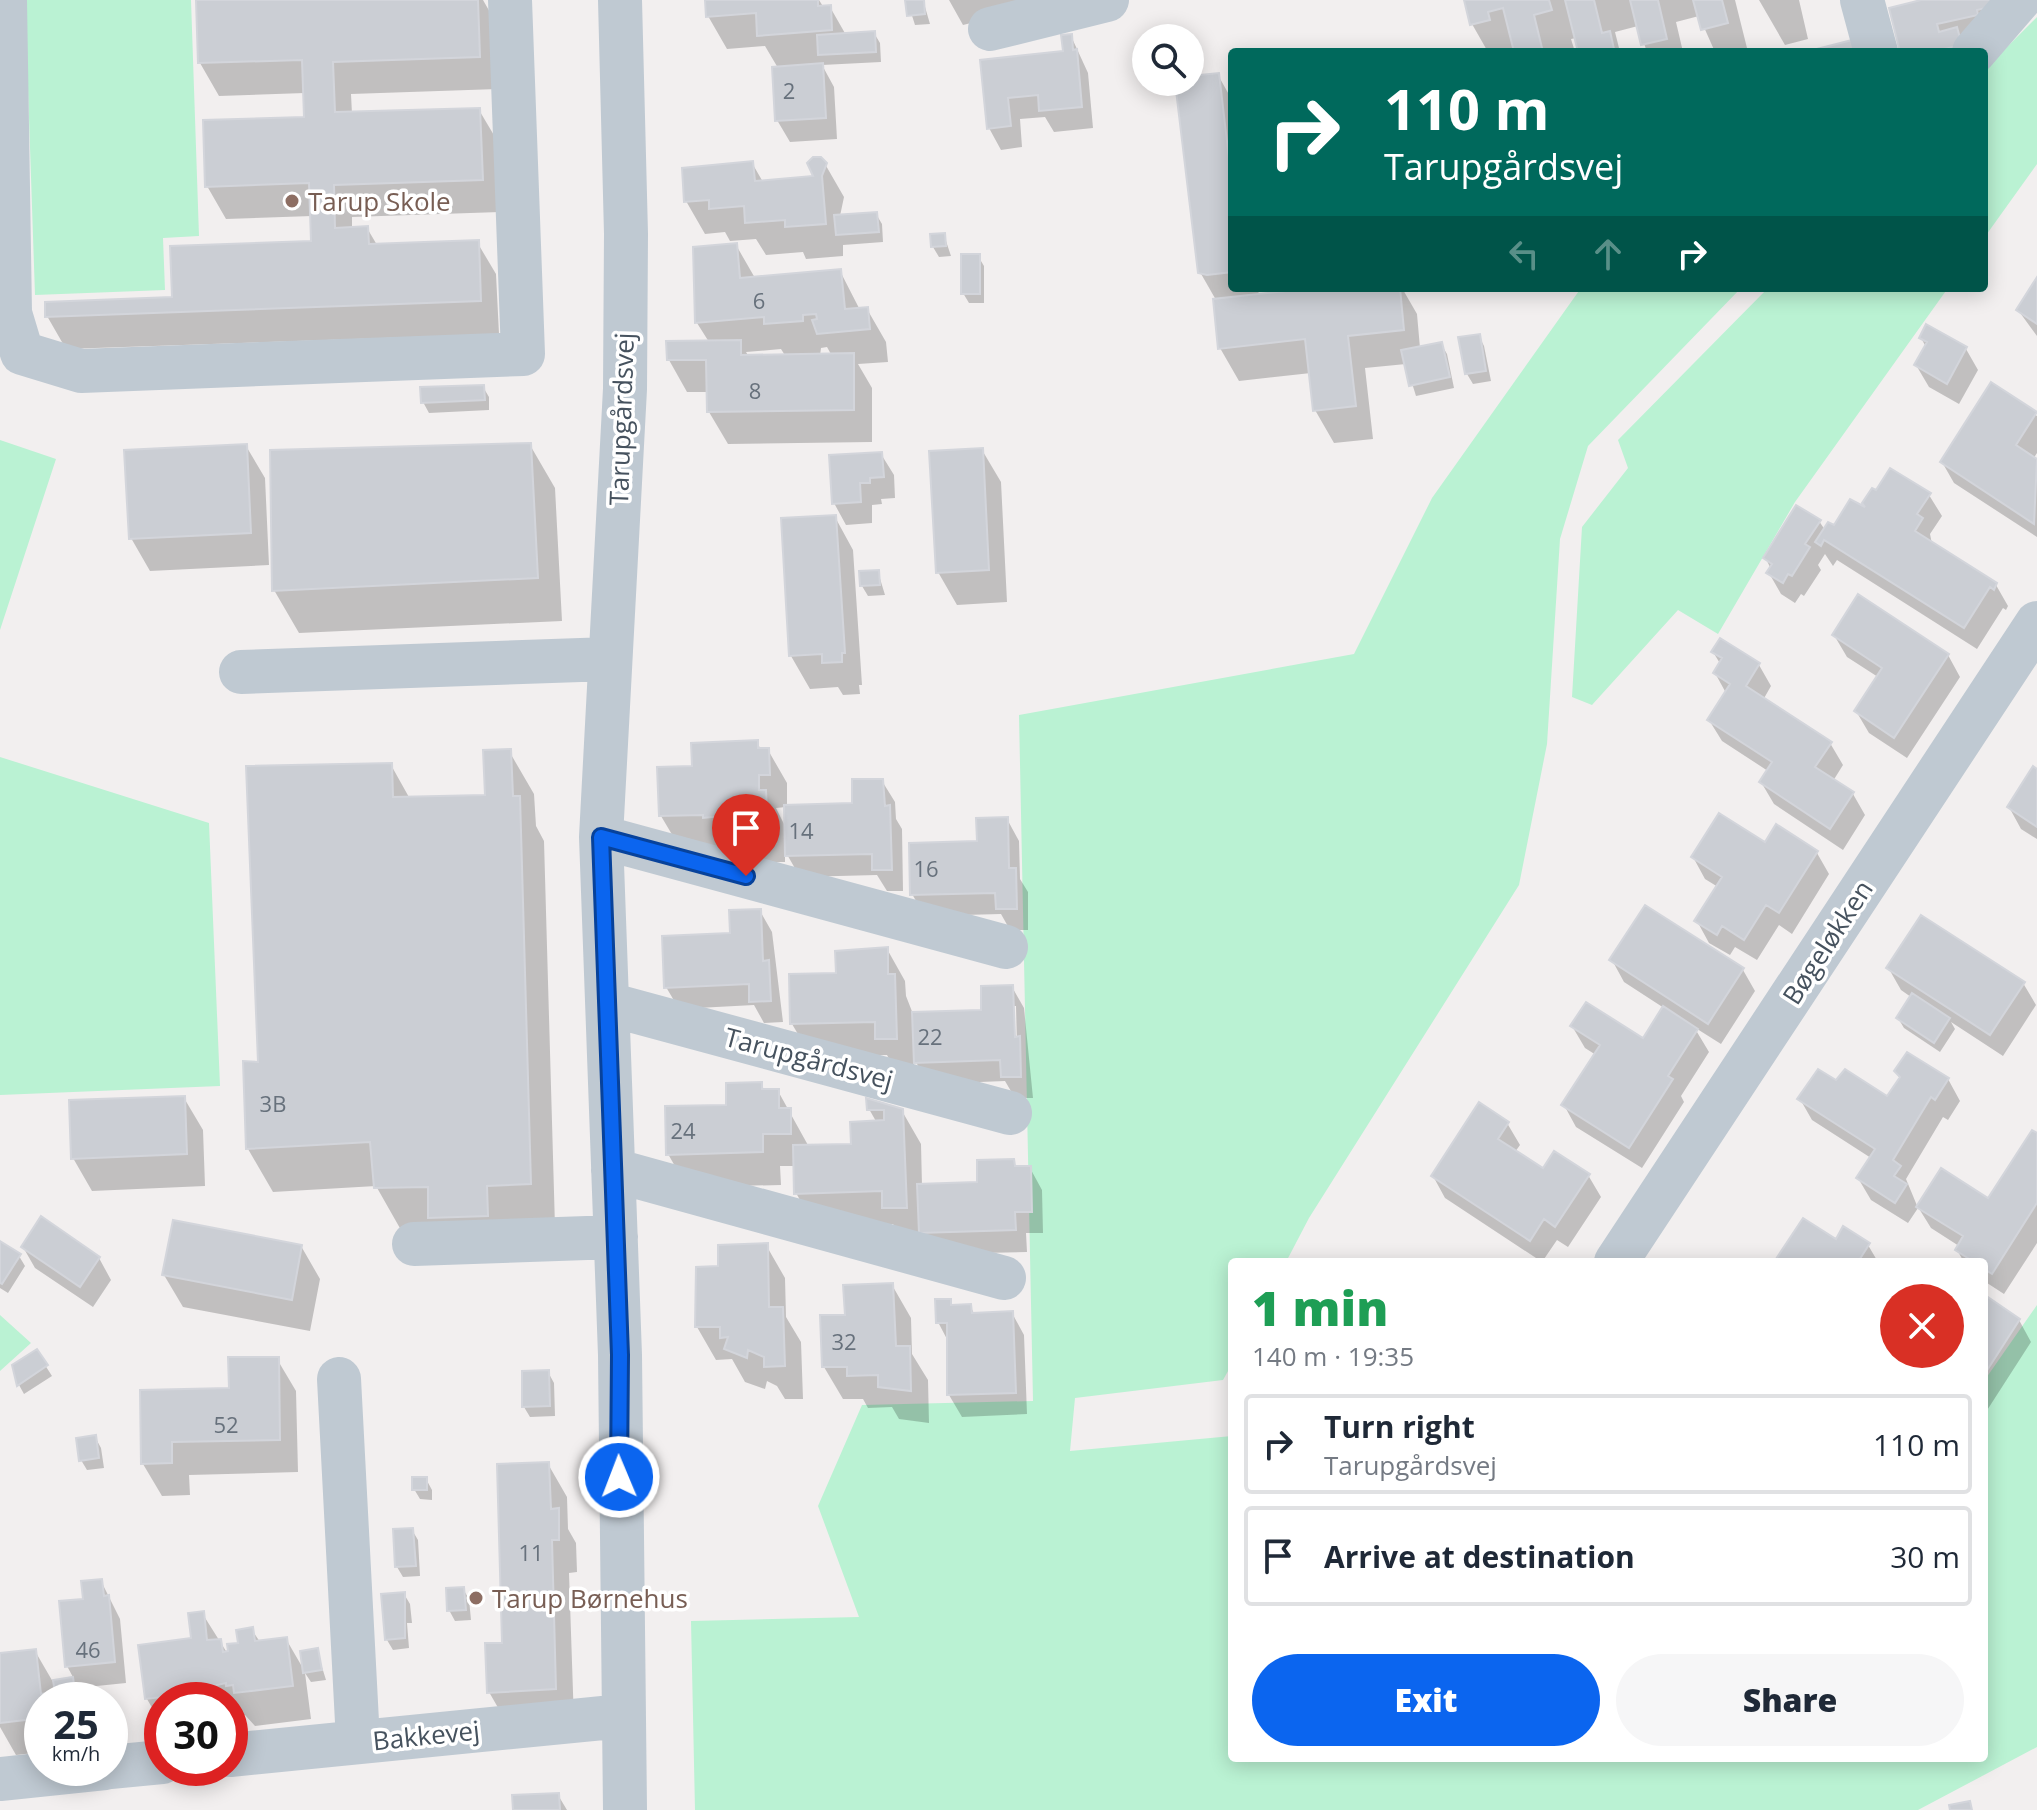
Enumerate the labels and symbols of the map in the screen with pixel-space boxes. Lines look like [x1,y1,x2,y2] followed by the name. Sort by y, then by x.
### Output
[783,75,795,105] house number: 2
[308,183,451,219] place label: Tarup Skole
[283,192,301,210] marker: Tarup Skole
[753,285,765,315] house number: 6
[600,332,642,506] street label: Tarupgårdsvej
[749,375,761,405] house number: 8
[712,794,780,876] pin
[788,815,814,845] house number: 14
[913,853,939,883] house number: 16
[1773,873,1881,1011] street label: Bøgeløkken
[721,1018,897,1098] street label: Tarupgårdsvej
[917,1021,943,1051] house number: 22
[260,1088,286,1118] house number: 3B
[670,1115,696,1145] house number: 24
[831,1326,857,1356] house number: 32
[213,1409,239,1439] house number: 52
[577,1435,661,1519] position arrow
[518,1537,544,1567] house number: 11
[492,1580,688,1616] place label: Tarup Børnehus
[467,1589,485,1607] marker: Tarup Børnehus
[75,1634,101,1664] house number: 46
[144,1682,248,1786] speed limit sign: 30
[371,1711,481,1759] street label: Bakkevej

